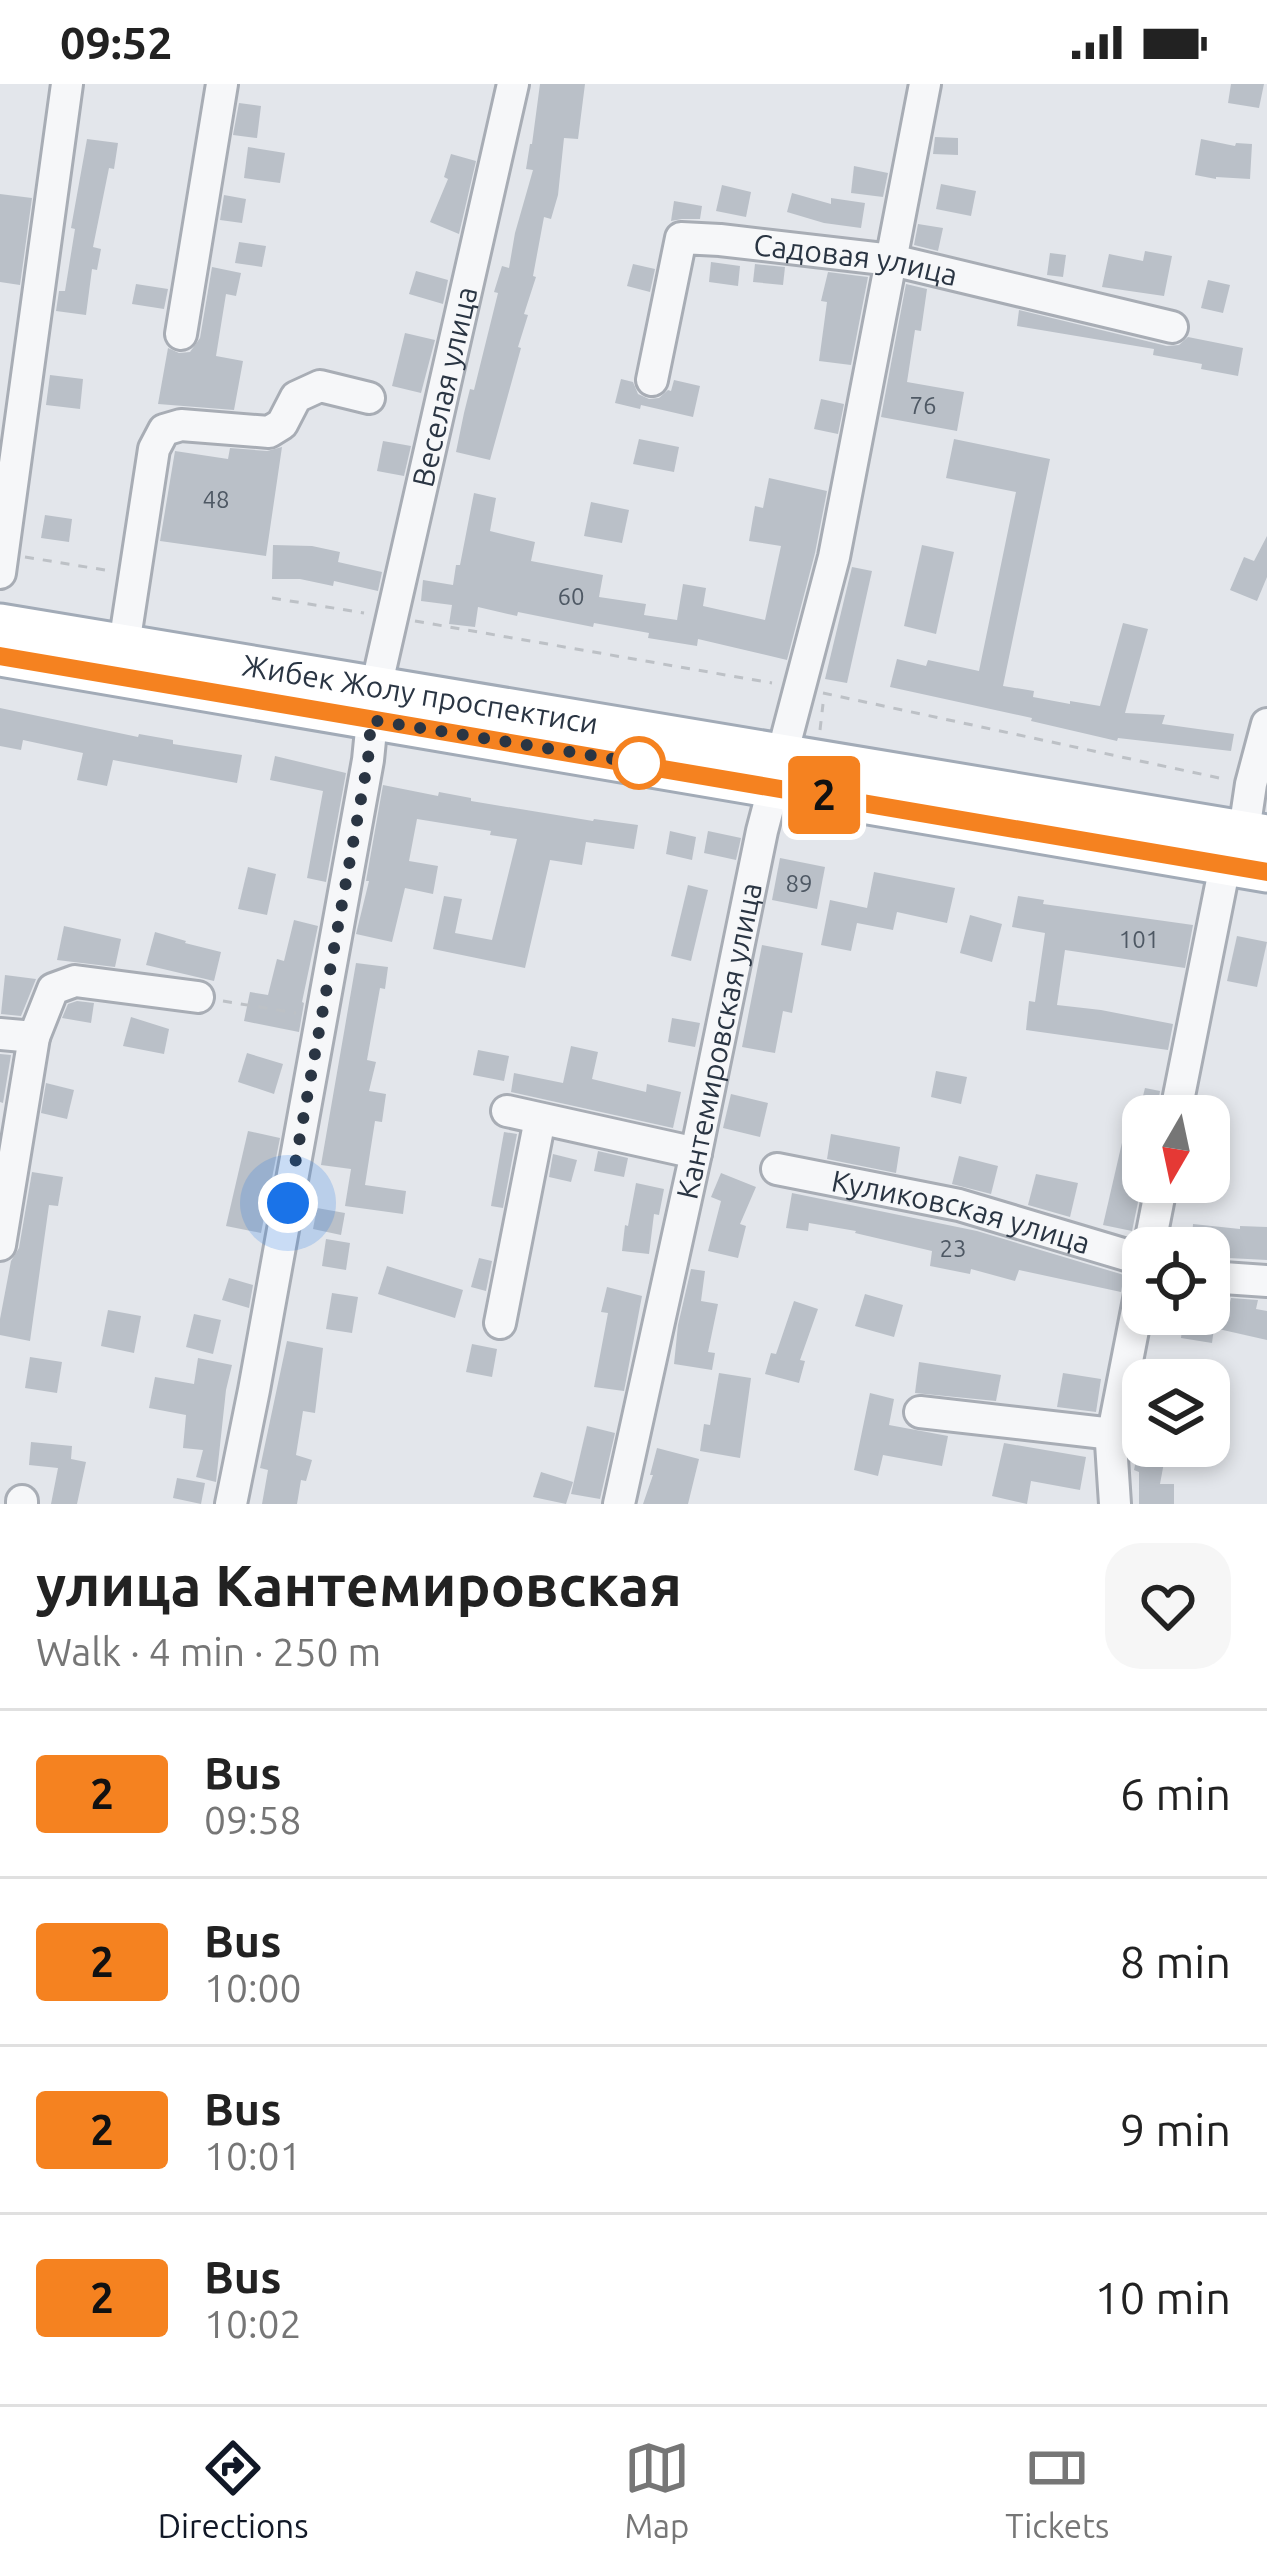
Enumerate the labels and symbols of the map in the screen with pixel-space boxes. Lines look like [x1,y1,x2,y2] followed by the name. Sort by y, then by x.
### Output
[752,227,961,292] street label: Садовая улица
[405,283,484,490] street label: Веселая улица
[909,392,937,419] house number: 76
[202,486,230,513] house number: 48
[557,583,585,610] house number: 60
[240,648,601,740] street label: Жибек Жолу проспектиси
[614,738,664,788] unlabelled marker
[785,756,863,834] line badge: 2
[785,870,813,897] house number: 89
[669,879,768,1202] street label: Кантемировская улица
[1119,926,1159,953] house number: 101
[1122,1095,1230,1203] north arrow
[829,1163,1094,1260] street label: Куликовская улица
[258,1173,318,1233] your location
[939,1235,967,1262] house number: 23

